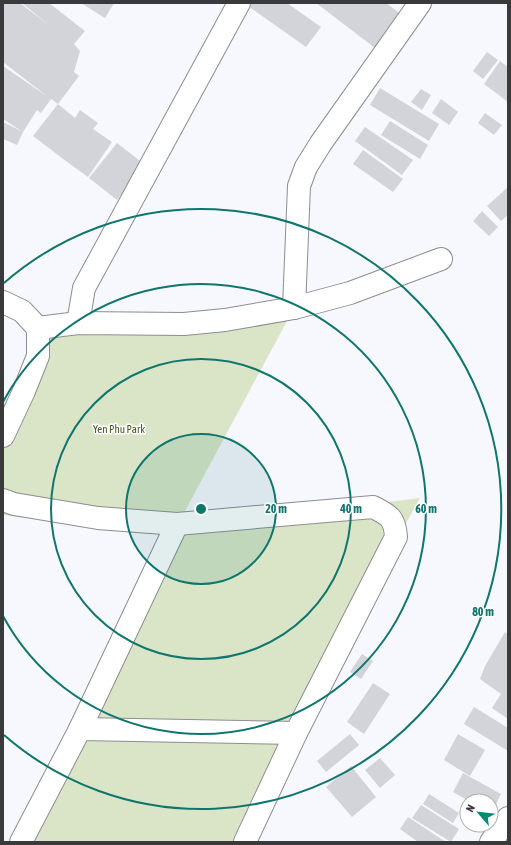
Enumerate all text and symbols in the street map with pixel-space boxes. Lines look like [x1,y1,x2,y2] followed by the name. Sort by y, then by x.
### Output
[93,423,145,435] park label: Yen Phu Park
[194,502,208,516] centre of rings
[265,502,287,516] text: 20 m
[339,502,362,516] text: 40 m
[415,502,437,516] text: 60 m
[472,605,494,619] text: 80 m
[459,793,499,833] north arrow
[463,803,477,814] text: N

